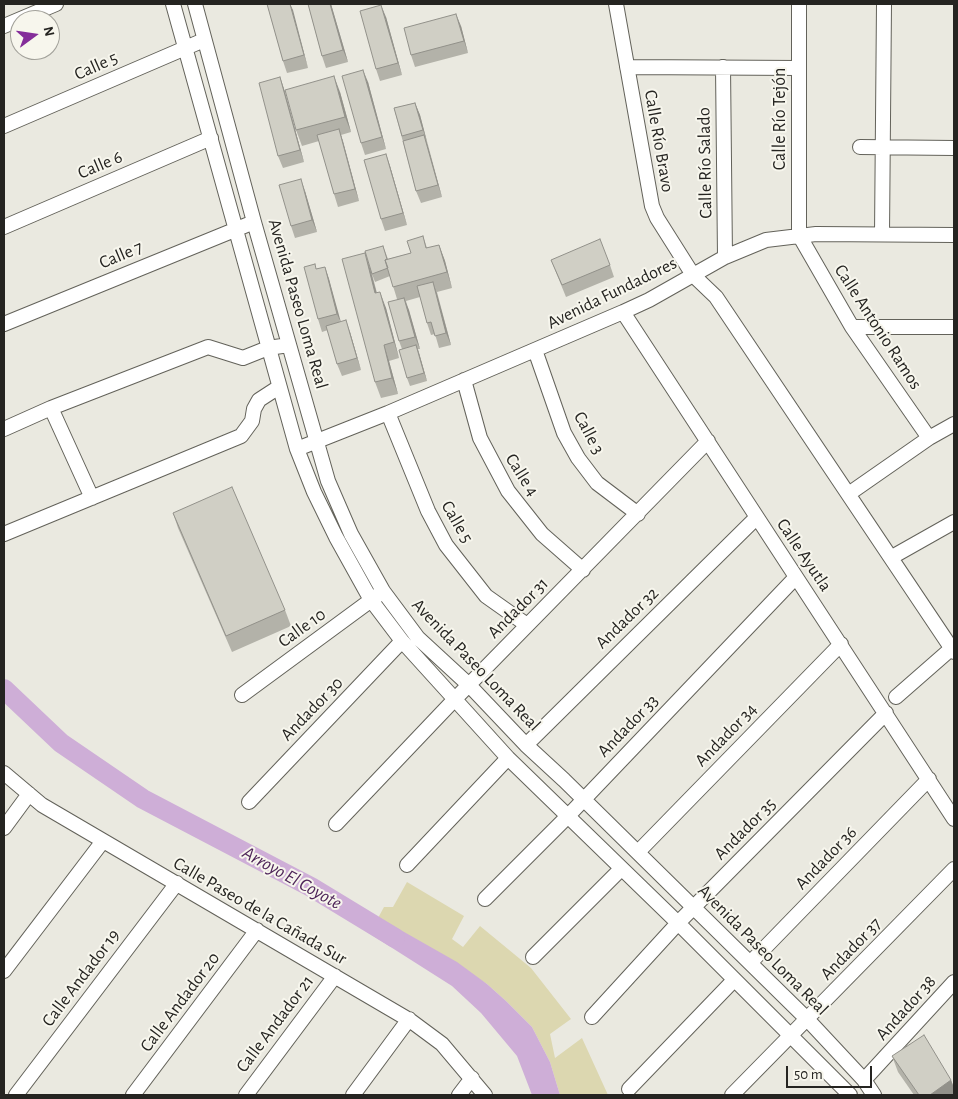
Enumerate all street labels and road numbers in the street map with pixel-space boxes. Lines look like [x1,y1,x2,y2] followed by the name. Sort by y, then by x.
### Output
[71,47,121,85] street label: Calle 5
[769,68,791,170] street label: Calle Río Tejón
[639,88,679,194] street label: Calle Río Bravo
[693,107,717,219] street label: Calle Río Salado
[74,146,126,184] street label: Calle 6
[263,216,333,392] street label: Avenida Paseo Loma Real
[96,236,146,274] street label: Calle 7
[544,252,680,334] street label: Avenida Fundadores
[830,260,926,394] street label: Calle Antonio Ramos
[569,408,609,458] street label: Calle 3
[501,450,543,500] street label: Calle 4
[436,497,478,547] street label: Calle 5
[772,514,836,596] street label: Calle Ayutla
[483,573,553,643] street label: Andador 31
[591,583,663,653] street label: Andador 32
[407,594,545,736] street label: Avenida Paseo Loma Real
[274,604,330,652] street label: Calle 10
[276,672,348,746] street label: Andador 30
[593,690,663,762] street label: Andador 33
[690,699,762,771] street label: Andador 34
[709,793,781,865] street label: Andador 35
[791,822,861,894] street label: Andador 36
[169,852,351,970] street label: Calle Paseo de la Cañada Sur
[693,880,833,1020] street label: Avenida Paseo Loma Real
[816,913,886,985] street label: Andador 37
[37,925,125,1031] street label: Calle Andador 19
[135,948,225,1056] street label: Calle Andador 20
[231,971,319,1077] street label: Calle Andador 21
[871,971,941,1045] street label: Andador 38

